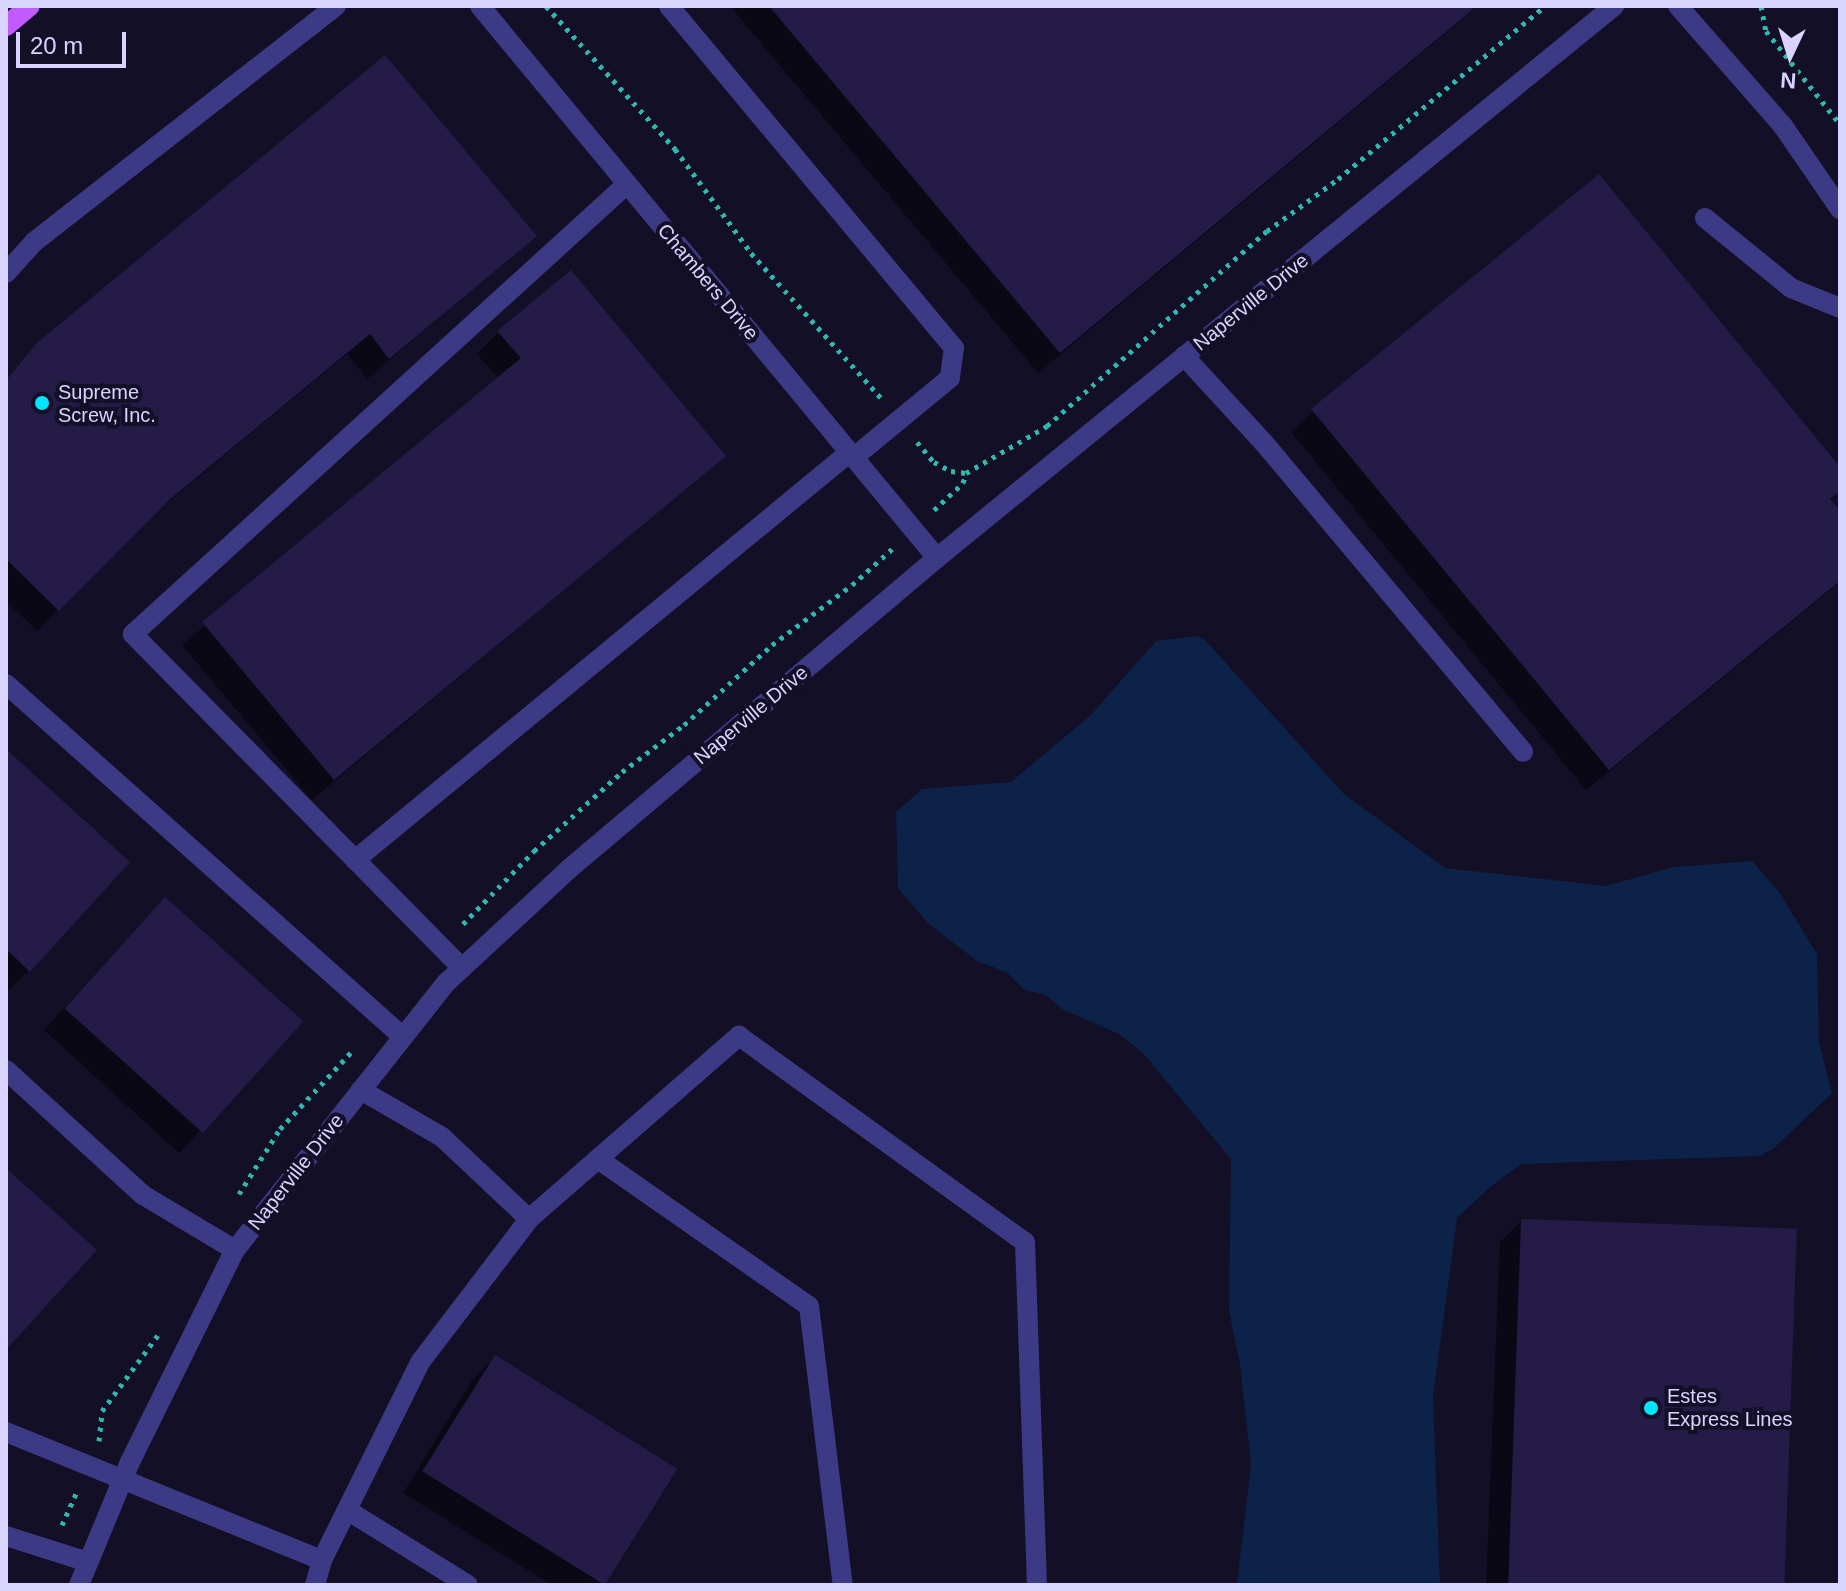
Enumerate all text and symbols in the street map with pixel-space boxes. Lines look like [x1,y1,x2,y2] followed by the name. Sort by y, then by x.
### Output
[20,16,130,66] scale bar
[1750,16,1830,96] north arrow
[30,32,83,59] text: 20 m
[1780,67,1797,93] text: N
[652,219,764,345] street label: Chambers Drive
[1189,248,1313,356] street label: Naperville Drive
[58,380,156,427] place label: Supreme Screw, Inc.
[33,394,51,412] marker: Supreme Screw, Inc.
[689,660,813,770] street label: Naperville Drive
[243,1109,349,1235] street label: Naperville Drive
[1667,1384,1793,1431] place label: Estes Express Lines
[1642,1399,1660,1417] marker: Estes Express Lines

